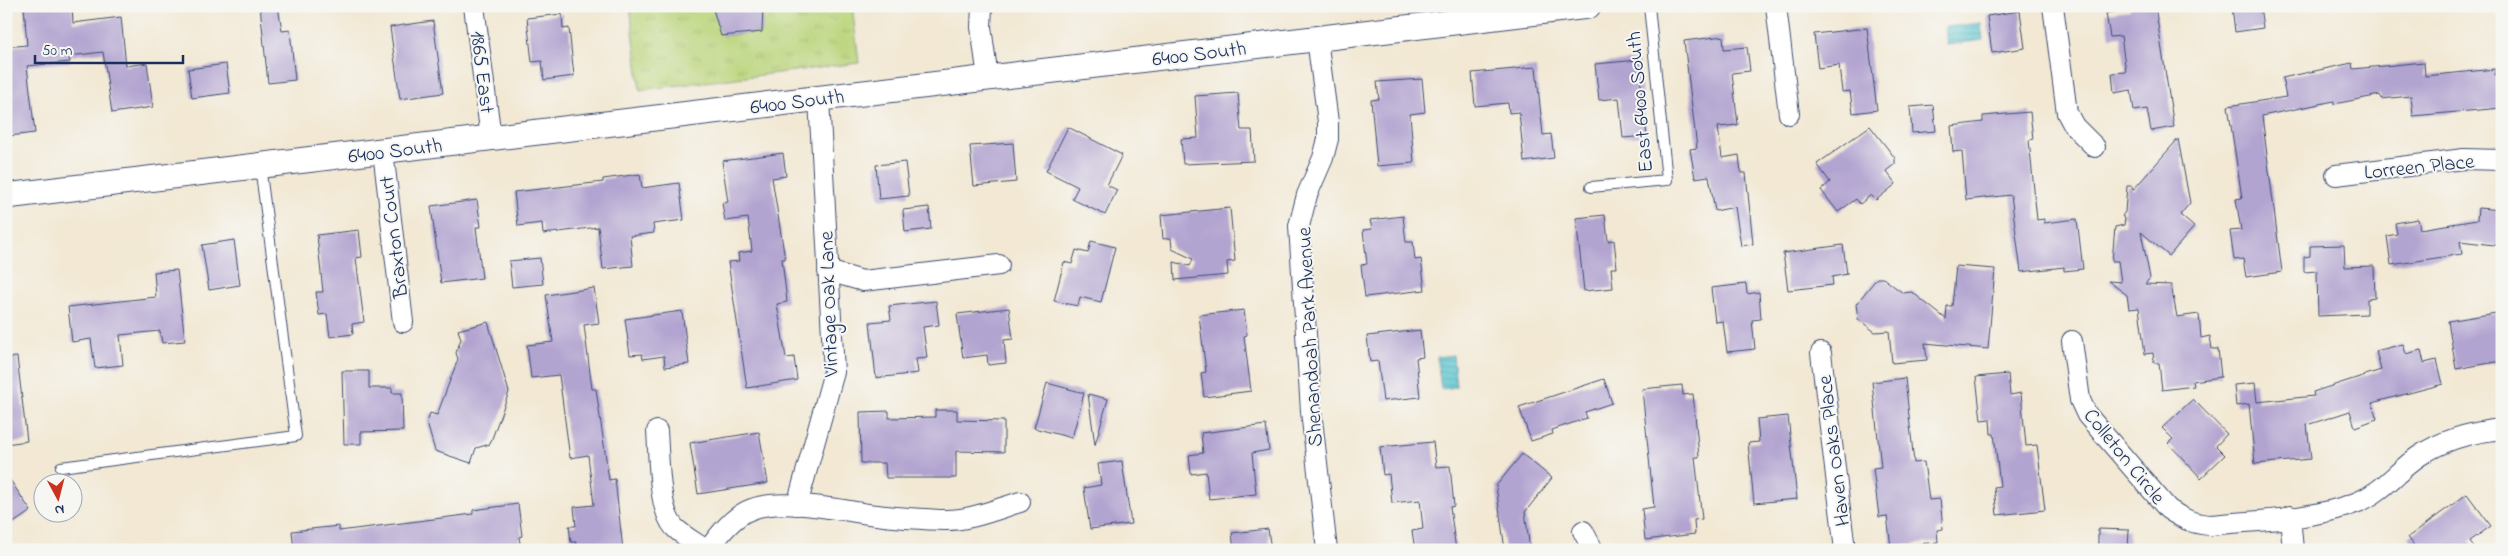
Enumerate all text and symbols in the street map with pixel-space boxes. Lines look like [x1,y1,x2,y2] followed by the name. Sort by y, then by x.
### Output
[461,29,501,115] street label: 1865 East
[1620,30,1662,174] street label: East 6400 South
[35,32,182,64] scale bar
[1150,34,1248,76] street label: 6400 South
[42,40,73,62] text: 50 m
[748,82,846,124] street label: 6400 South
[346,131,444,173] street label: 6400 South
[2363,147,2476,189] street label: Lorreen Place
[373,174,417,301] street label: Braxton Court
[1290,226,1332,448] street label: Shenandoah Park Avenue
[812,230,850,378] street label: Vintage Oak Lane
[1811,373,1859,528] street label: Haven Oaks Place
[2075,403,2172,512] street label: Colleton Circle
[32,474,82,524] north arrow
[53,498,65,520] text: N

